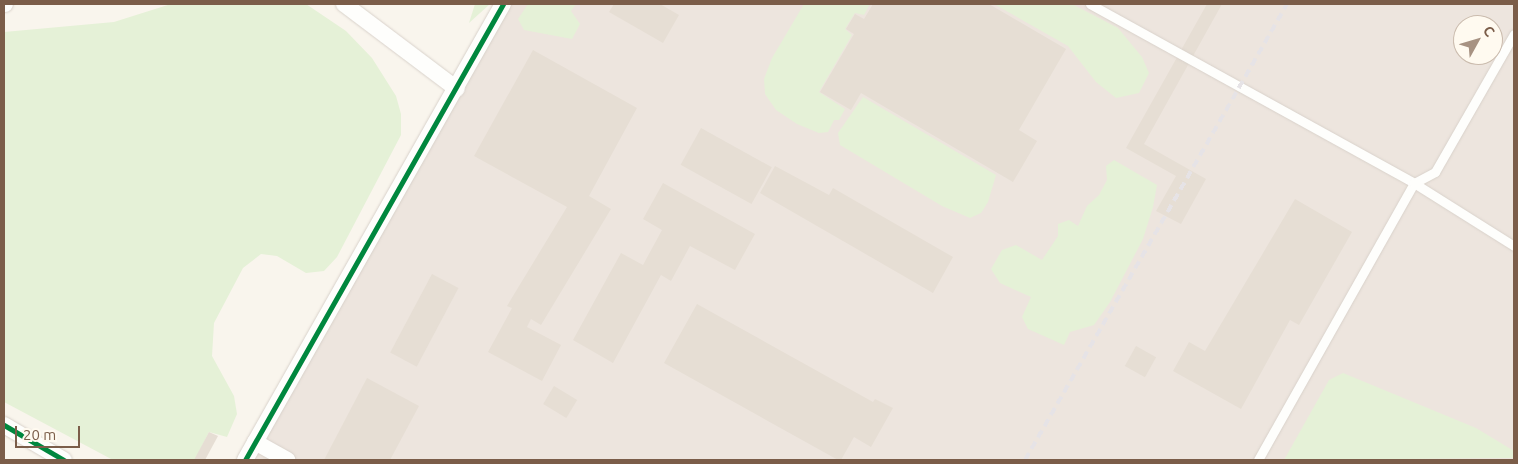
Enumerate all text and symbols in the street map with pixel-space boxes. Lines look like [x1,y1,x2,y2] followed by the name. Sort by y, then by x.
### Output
[1453,15,1503,65] north arrow
[1480,23,1498,40] text: С
[18,416,82,448] scale bar
[23,426,56,443] text: 20 m

